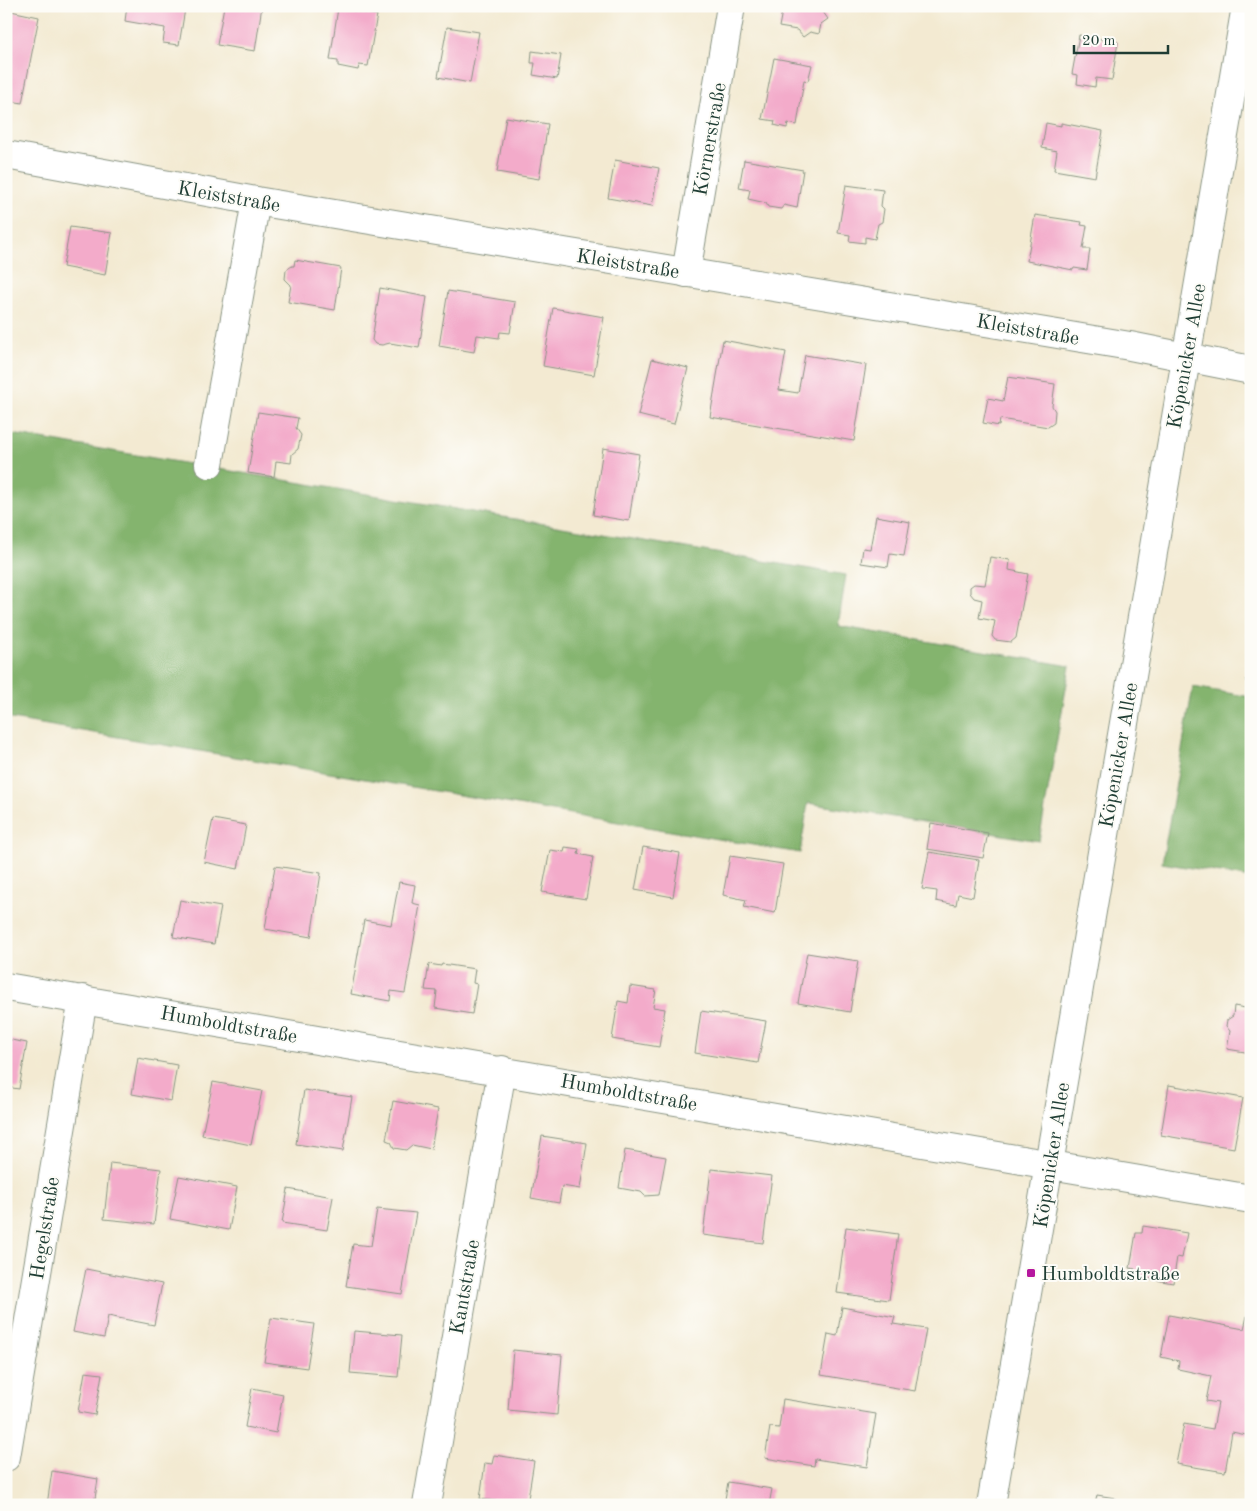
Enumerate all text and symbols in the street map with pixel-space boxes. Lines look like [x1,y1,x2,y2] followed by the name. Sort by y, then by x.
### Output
[1074,22,1168,54] scale bar
[1082,34,1116,49] text: 20 m
[691,81,731,198] street label: Körnerstraße
[176,179,282,217] street label: Kleiststraße
[575,247,681,283] street label: Kleiststraße
[1165,282,1211,431] street label: Köpenicker Allee
[975,312,1081,350] street label: Kleiststraße
[1097,681,1143,830] street label: Köpenicker Allee
[159,1004,299,1048] street label: Humboldtstraße
[559,1072,699,1116] street label: Humboldtstraße
[1032,1081,1074,1230] street label: Köpenicker Allee
[28,1175,64,1281] street label: Hegelstraße
[448,1238,484,1336] street label: Kantstraße
[1041,1265,1180,1285] place label: Humboldtstraße
[1025,1267,1037,1279] marker: Humboldtstraße

